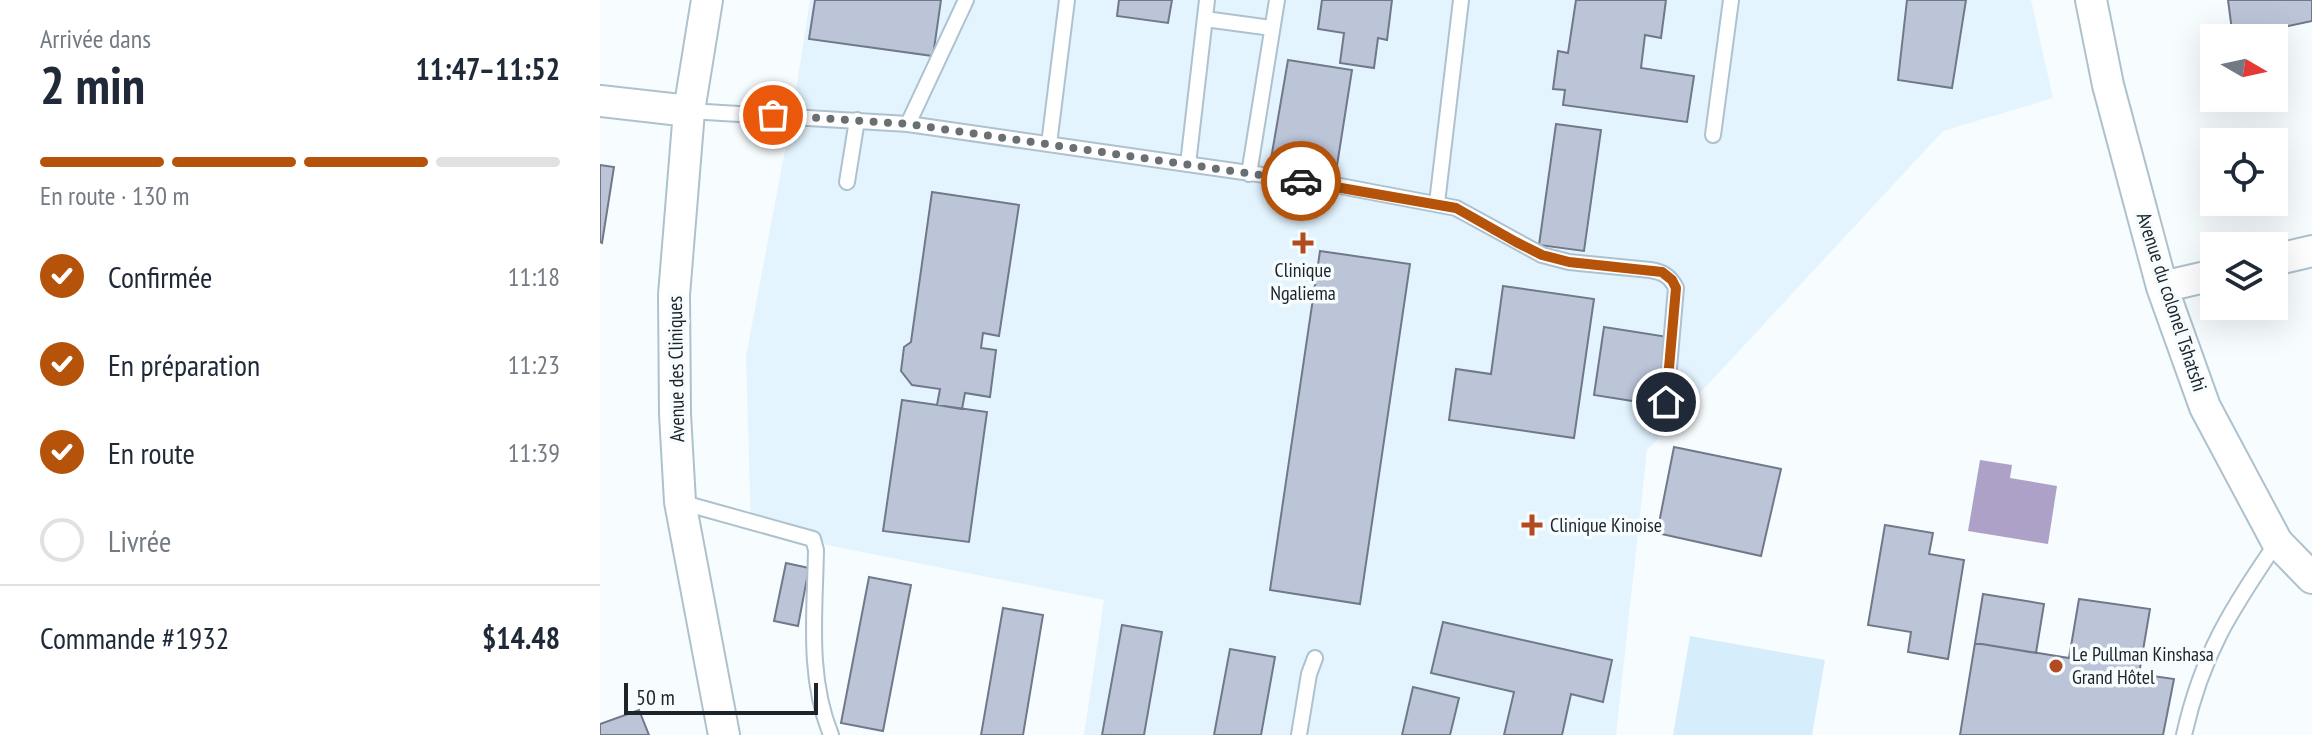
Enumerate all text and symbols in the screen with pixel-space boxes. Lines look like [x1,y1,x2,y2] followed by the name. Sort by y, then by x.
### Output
[40,22,151,55] text: Arrivée dans
[2200,24,2288,112] north arrow
[2200,24,2288,320] map controls
[416,49,560,88] text: 11:47–11:52
[40,51,145,118] text: 2 min
[739,81,807,149] pin
[751,93,795,137] icon: bag
[2200,128,2288,216] button: locate
[1261,141,1341,221] courier
[1279,159,1323,203] icon: car
[40,179,190,212] text: En route · 130 m
[2131,209,2213,395] street label: Avenue du colonel Tshatshi
[1292,232,1314,254] marker: Clinique Ngaliema
[2200,232,2288,320] button: layers
[40,254,84,298] icon: check
[108,257,212,296] text: Confirmée
[1270,257,1336,306] place label: Clinique Ngaliema
[508,260,560,293] text: 11:18
[662,295,690,442] street label: Avenue des Cliniques
[40,342,84,386] icon: check
[108,345,260,384] text: En préparation
[508,348,560,381] text: 11:23
[1632,368,1700,436] pin
[1644,380,1688,424] icon: home
[40,430,84,474] icon: check
[108,433,195,472] text: En route
[508,436,560,469] text: 11:39
[1550,512,1662,538] place label: Clinique Kinoise
[1521,514,1543,536] marker: Clinique Kinoise
[108,521,171,560] text: Livrée
[40,618,229,657] text: Commande #1932
[482,618,560,657] text: $14.48
[2072,641,2214,690] place label: Le Pullman Kinshasa Grand Hôtel
[2047,657,2065,675] marker: Le Pullman Kinshasa Grand Hôtel
[624,679,818,715] scale bar
[636,683,675,711] text: 50 m

